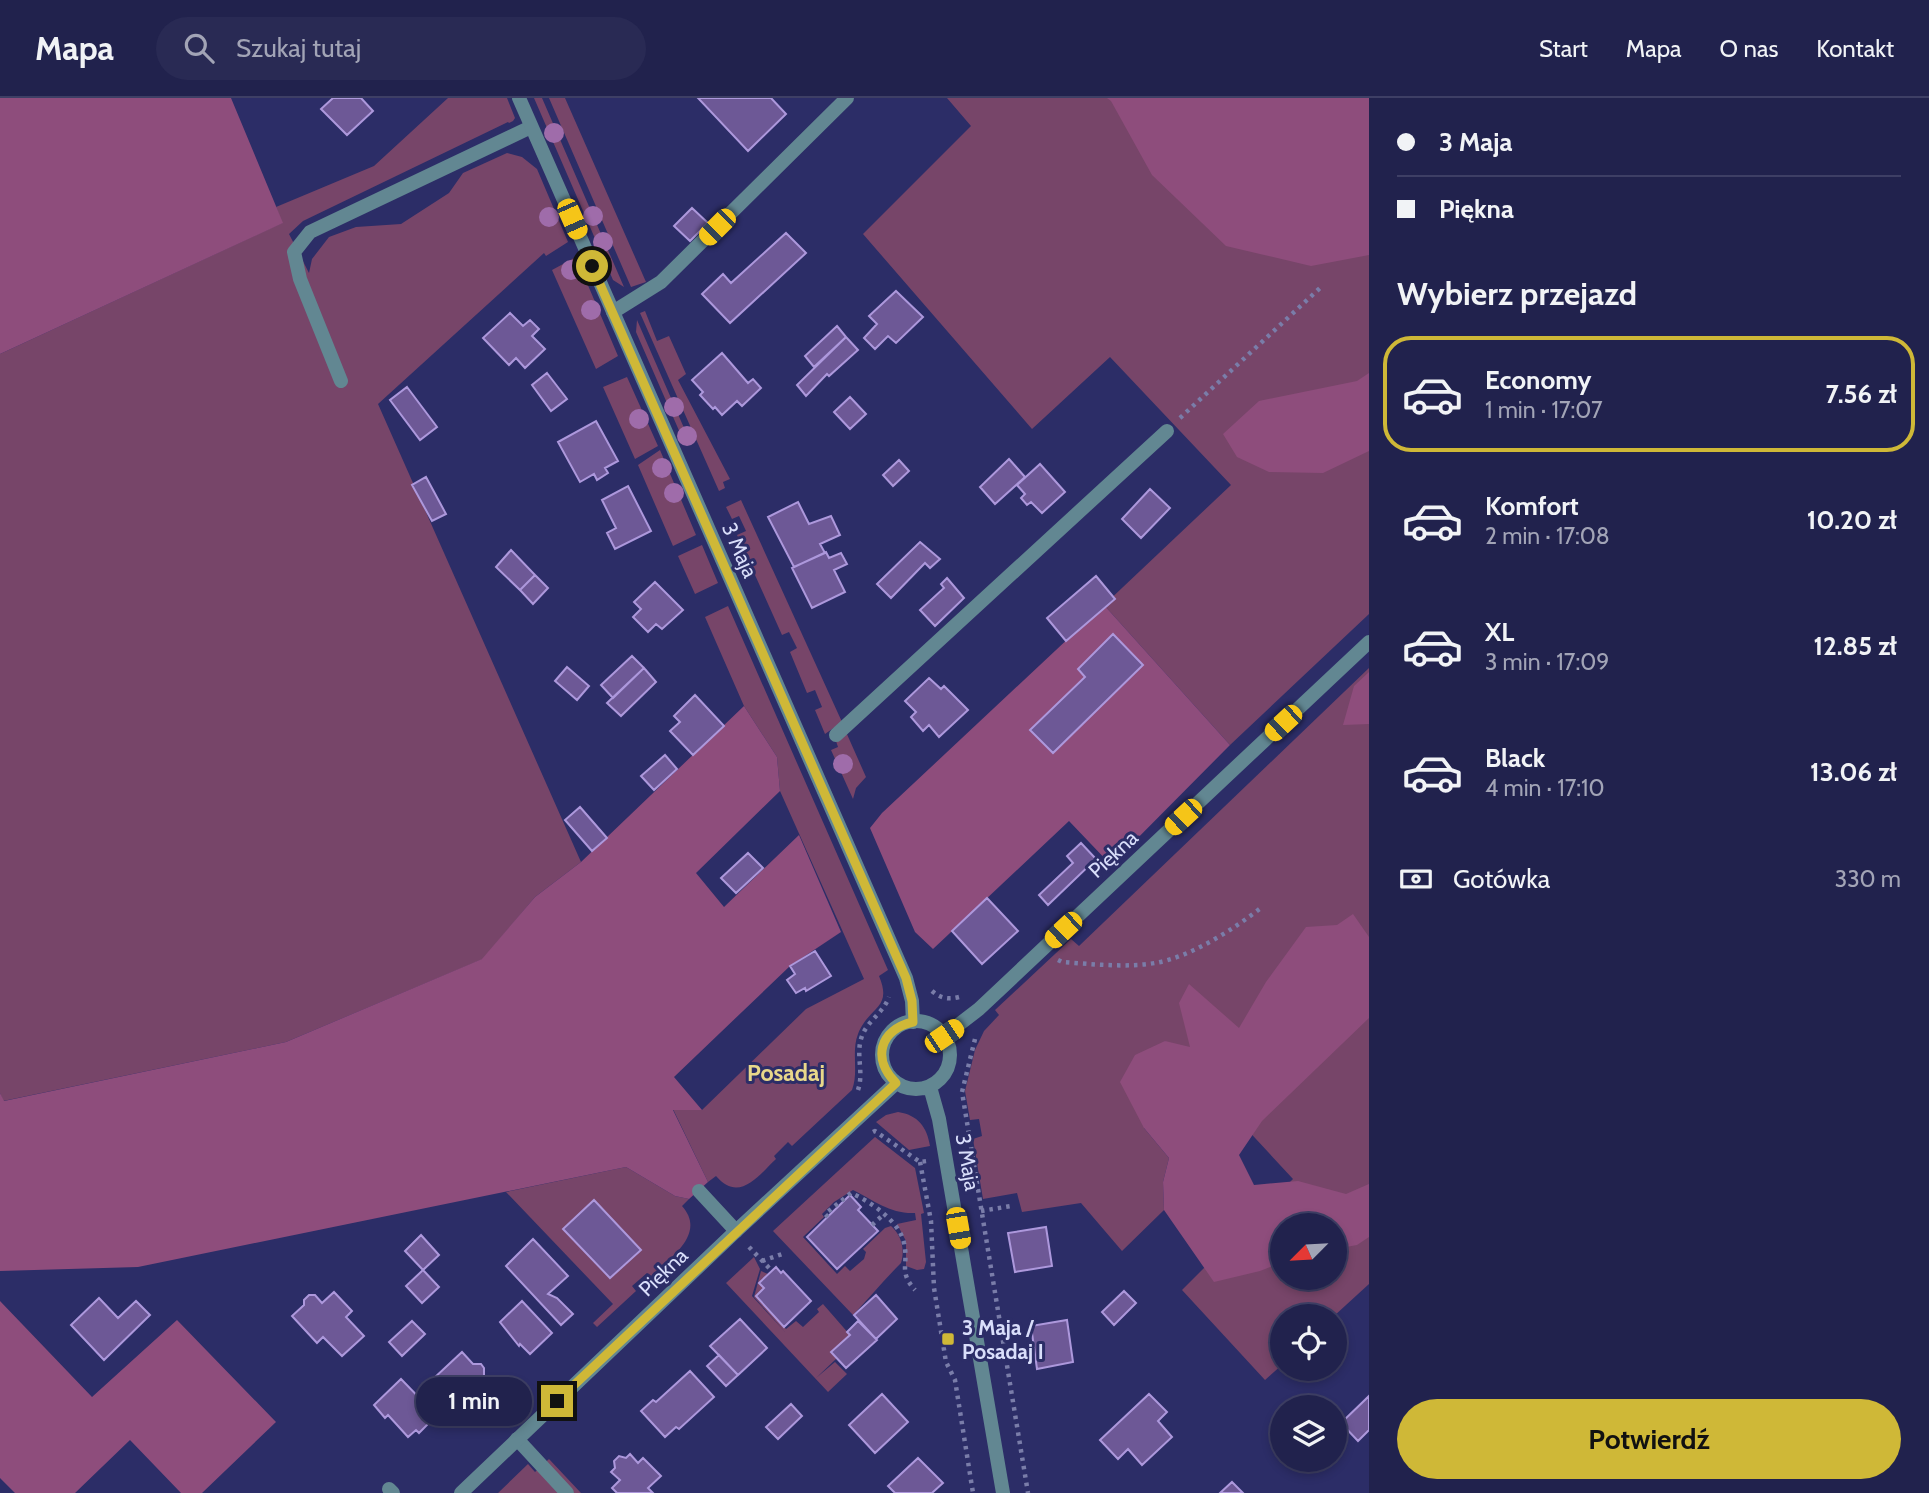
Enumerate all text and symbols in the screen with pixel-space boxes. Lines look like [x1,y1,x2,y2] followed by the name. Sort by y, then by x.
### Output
[156,17,646,80] search box
[35,28,114,68] text: Mapa
[180,29,218,67] icon: search
[236,32,361,64] text: Szukaj tutaj
[1539,34,1588,63] text: Start
[1626,34,1682,63] text: Mapa
[1720,34,1778,63] text: O nas
[1816,34,1894,63] text: Kontakt
[1439,126,1513,158] text: 3 Maja
[1439,193,1514,225] text: Piękna
[554,196,591,242] car
[695,205,740,249] car
[576,250,608,282] route start
[1397,274,1637,313] text: Wybierz przejazd
[1401,363,1464,426] icon: car
[1485,364,1591,396] text: Economy
[1825,378,1897,410] text: 7.56 zł
[1485,396,1603,424] text: 1 min · 17:07
[1401,489,1464,552] icon: car
[1485,490,1579,522] text: Komfort
[1807,504,1897,536] text: 10.20 zł
[716,519,763,582] street label: 3 Maja
[1485,522,1610,550] text: 2 min · 17:08
[1401,615,1464,678] icon: car
[1485,616,1514,648] text: XL
[1813,630,1897,662] text: 12.85 zł
[1485,648,1609,676] text: 3 min · 17:09
[1261,701,1306,745] car
[1401,741,1464,804] icon: car
[1485,742,1545,774] text: Black
[1810,756,1897,788] text: 13.06 zł
[1485,774,1605,802] text: 4 min · 17:10
[1161,795,1206,839] car
[1083,825,1143,883] street label: Piękna
[1397,860,1435,898] icon: cash
[1453,863,1550,895] text: Gotówka
[1835,865,1901,893] text: 330 m
[1041,908,1086,952] car
[921,1016,968,1056] car
[747,1059,825,1087] district label: Posadaj
[950,1131,985,1193] street label: 3 Maja
[945,1205,972,1251] car
[1270,1213,1348,1290] north arrow
[1270,1213,1347,1472] map controls
[633,1243,693,1301] street label: Piękna
[1270,1304,1347,1381] button: locate
[962,1315,1044,1364] place label: 3 Maja / Posadaj I
[940,1331,956,1347] marker: 3 Maja / Posadaj I
[417,1376,532,1426] callout: 1 min
[541,1385,573,1417] route end
[448,1387,500,1415] text: 1 min
[1270,1395,1347,1472] button: layers
[1397,1399,1901,1479] button: Potwierdź

